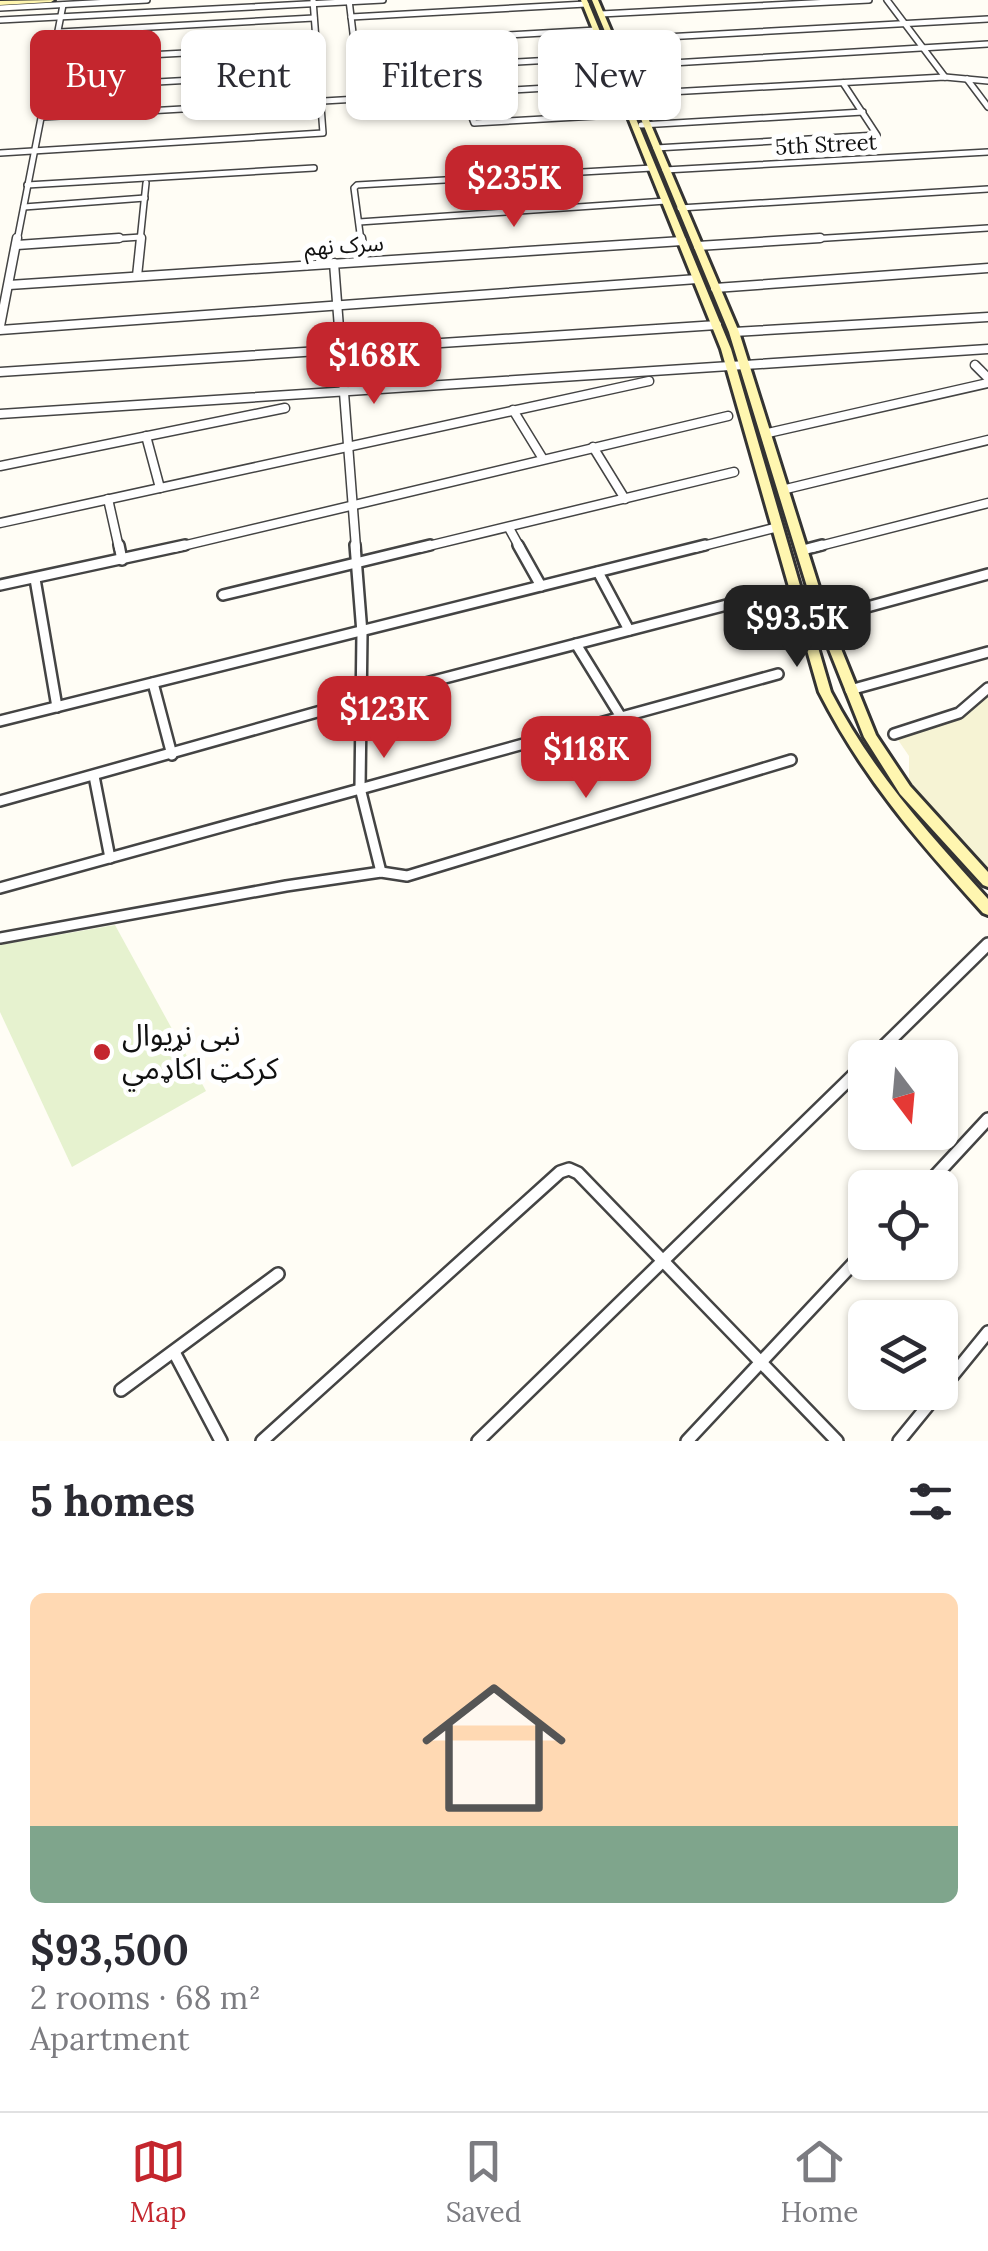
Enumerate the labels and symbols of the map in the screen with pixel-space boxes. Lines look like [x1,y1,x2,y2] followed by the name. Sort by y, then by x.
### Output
[774,127,878,161] street label: 5th Street
[444,145,584,230] pin: $235K
[303,228,385,265] street label: سرک نهم
[304,322,444,407] pin: $168K
[716,585,878,670] pin: $93.5K
[314,676,454,761] pin: $123K
[516,716,656,801] pin: $118K
[122,1015,279,1092] place label: نبی نړیوال کرکټ اکاډمي
[848,1040,958,1150] north arrow
[91,1041,113,1063] marker: نبی نړیوال کرکټ اکاډمي

